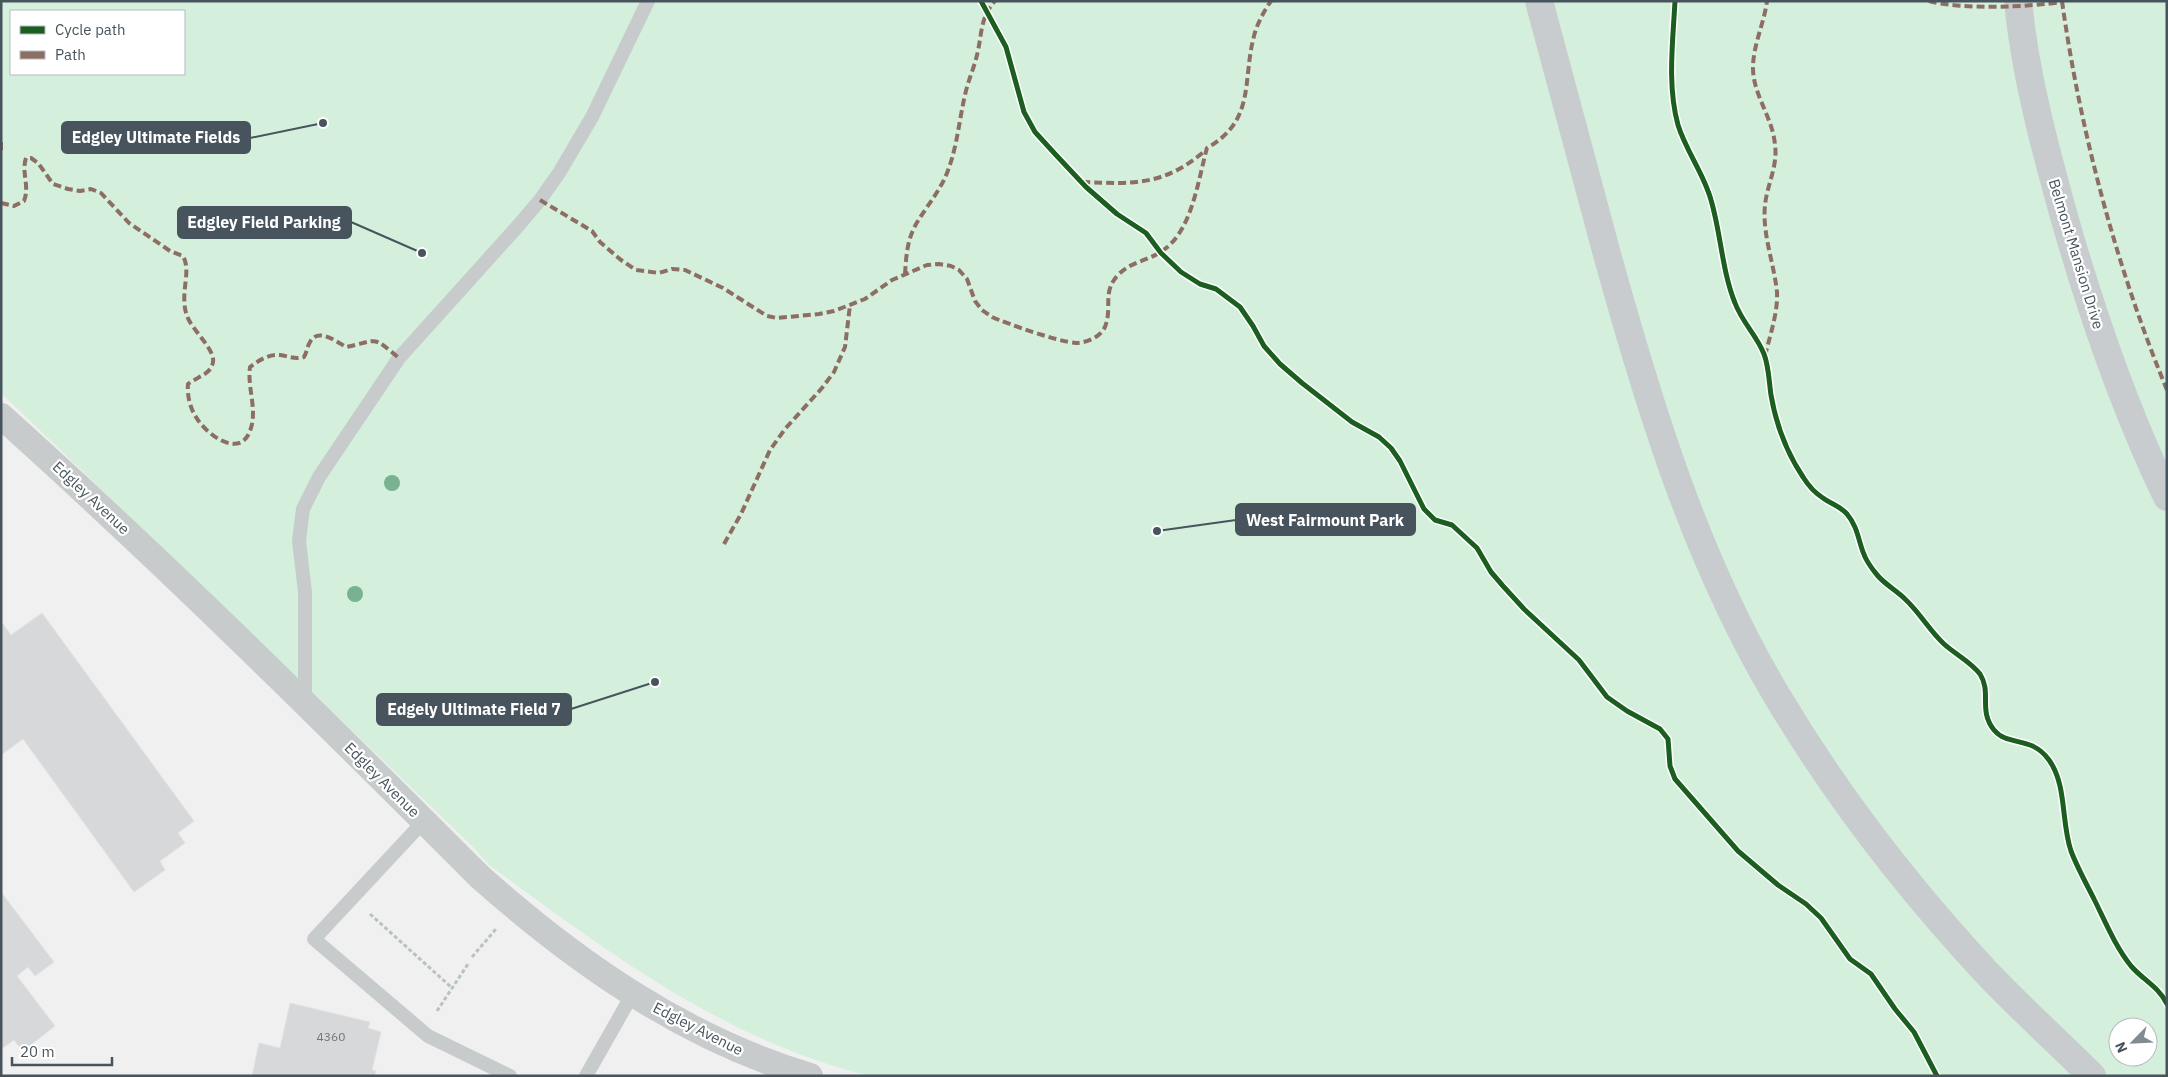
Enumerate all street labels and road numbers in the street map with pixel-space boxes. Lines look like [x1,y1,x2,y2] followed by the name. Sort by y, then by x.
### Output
[2045,176,2108,331] street label: Belmont Mansion Drive
[49,457,134,538] street label: Edgley Avenue
[341,738,424,821] street label: Edgley Avenue
[650,998,746,1059] street label: Edgley Avenue

